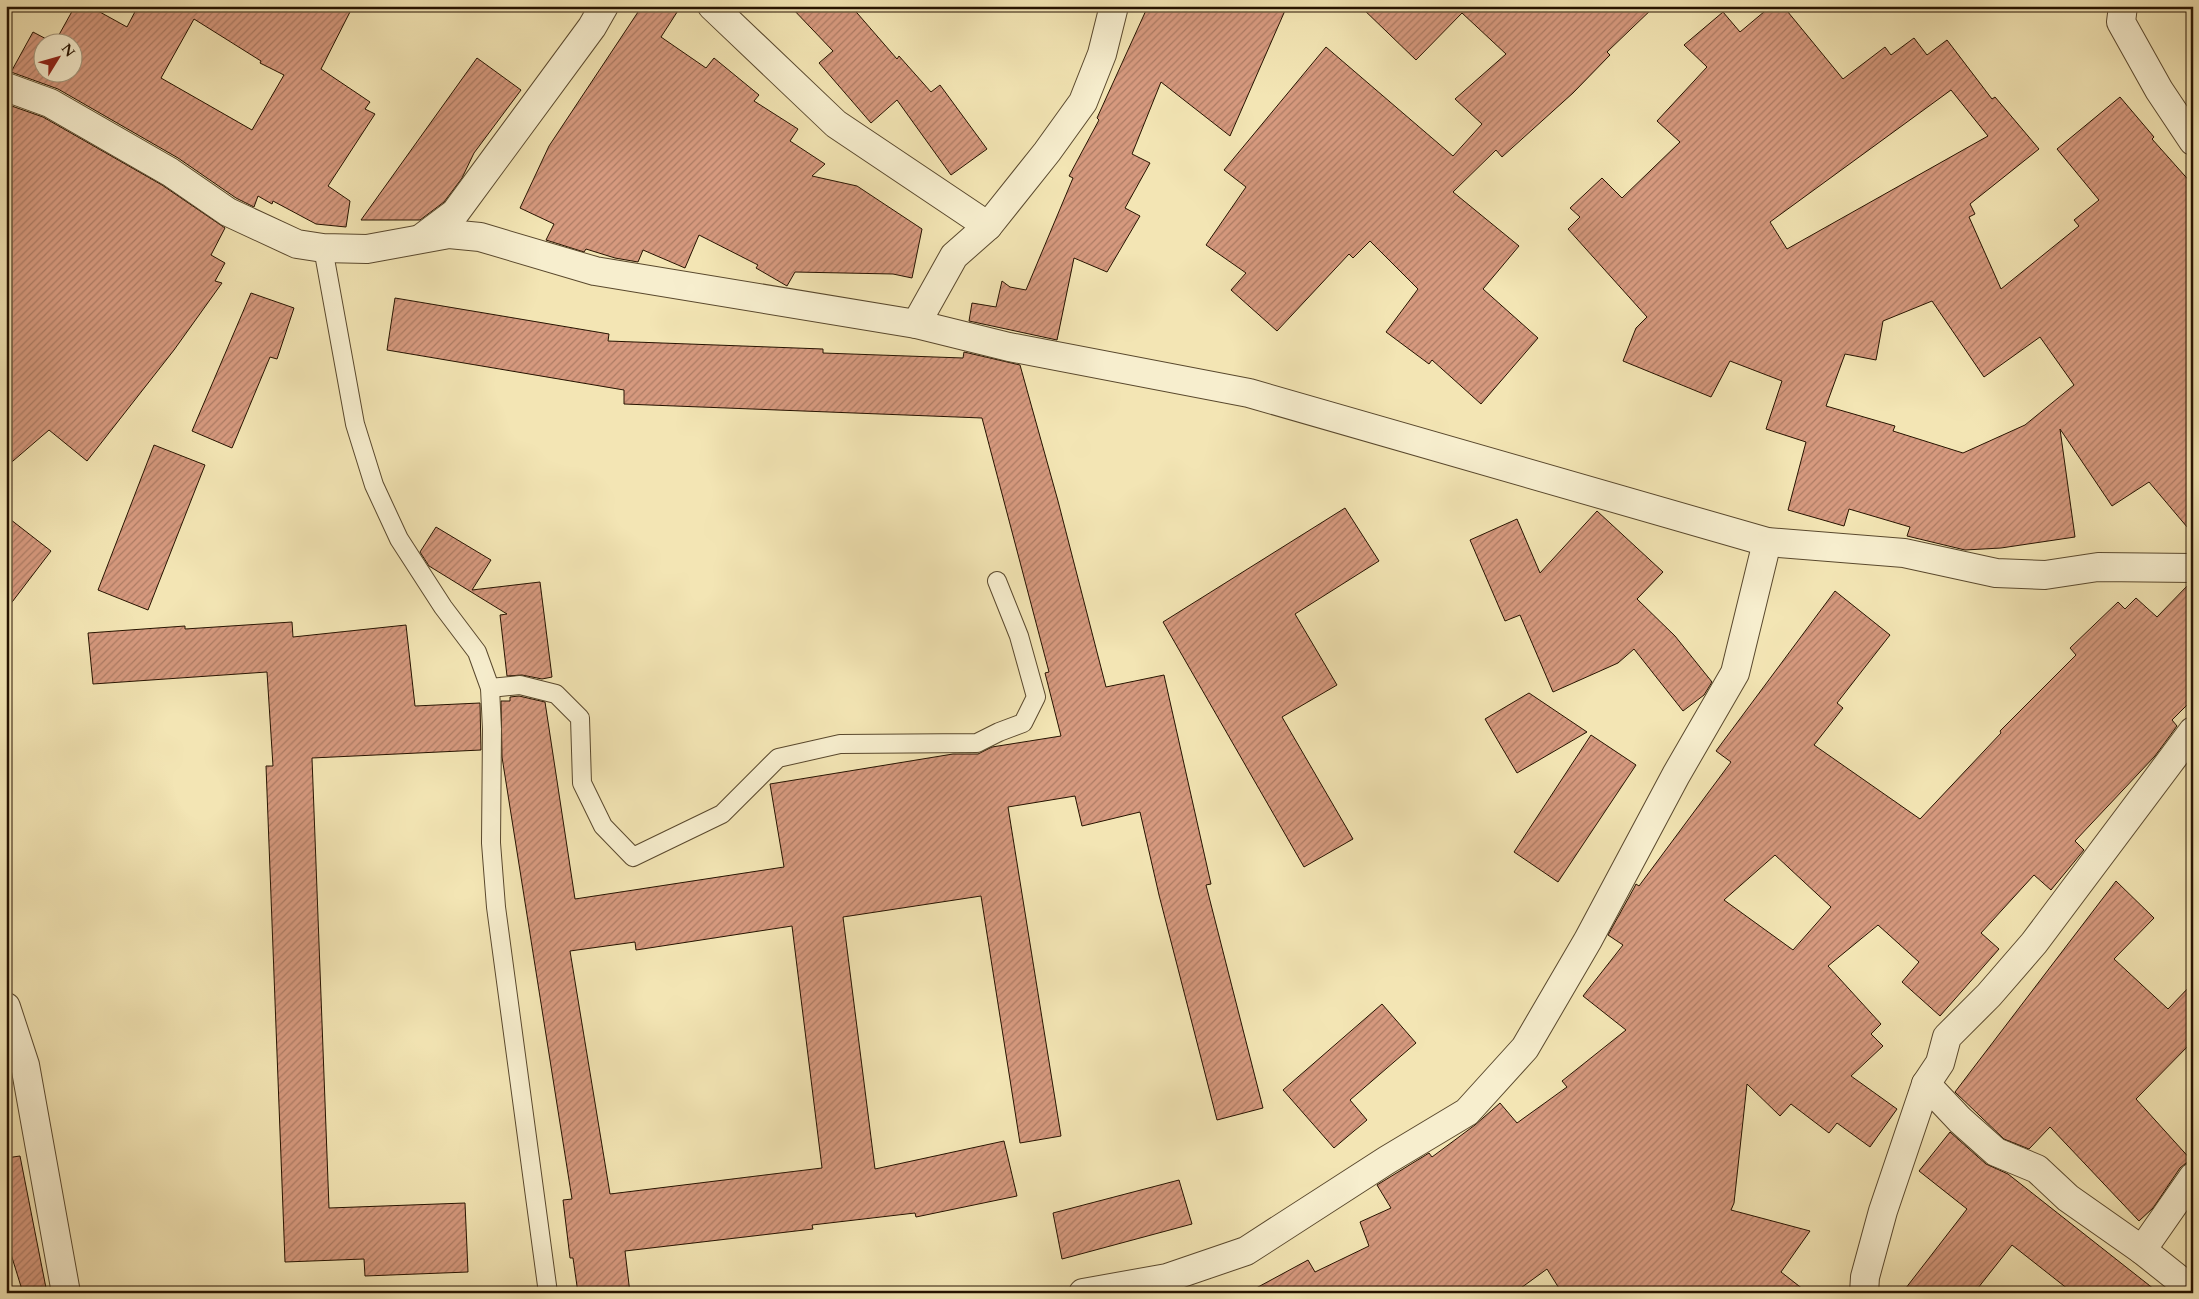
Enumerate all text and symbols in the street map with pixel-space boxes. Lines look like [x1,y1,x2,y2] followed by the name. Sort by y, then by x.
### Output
[32,32,82,82] north arrow
[57,40,79,61] text: N

